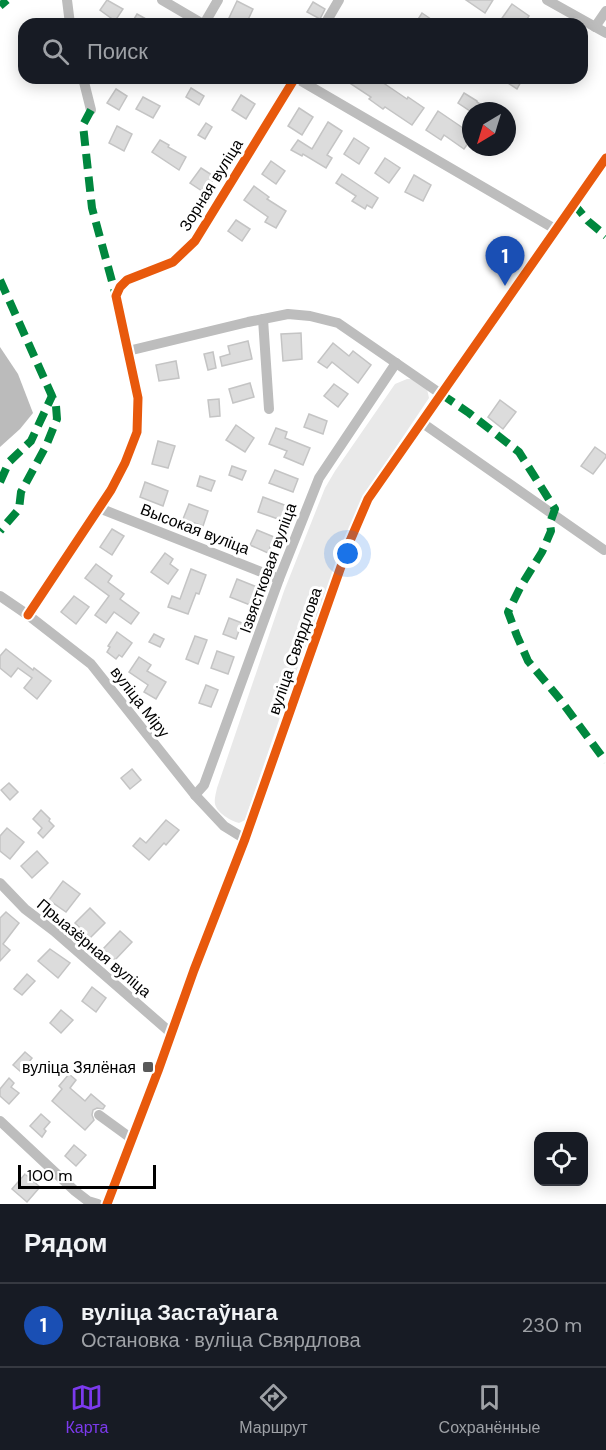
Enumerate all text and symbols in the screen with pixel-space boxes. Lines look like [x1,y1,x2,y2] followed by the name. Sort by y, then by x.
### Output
[18,18,588,84] search box
[39,35,72,68] icon: search
[87,37,148,66] text: Поиск
[462,102,516,156] north arrow
[174,135,248,235] street label: Зорная вуліца
[486,236,524,286] pin: 1
[137,499,253,559] street label: Высокая вуліца
[235,500,301,636] street label: Ізвястковая вуліца
[333,539,362,568] your location
[263,585,327,717] street label: вуліца Свярдлова
[106,662,174,742] street label: вуліца Міру
[32,894,156,1002] street label: Прыазёрная вуліца
[22,1057,136,1078] place label: вуліца Зялёная
[141,1060,155,1074] marker: вуліца Зялёная
[534,1132,588,1186] map controls
[534,1132,588,1186] button: locate
[18,1162,156,1190] scale bar
[27,1165,72,1186] text: 100 m
[24,1226,107,1260] text: Рядом
[81,1298,278,1327] text: вуліца Застаўнага
[40,1312,47,1338] text: 1
[522,1312,582,1338] text: 230 m
[81,1327,361,1353] text: Остановка · вуліца Свярдлова
[66,1381,108,1438] tab: Карта
[239,1381,308,1438] tab: Маршрут
[439,1381,540,1438] tab: Сохранённые

